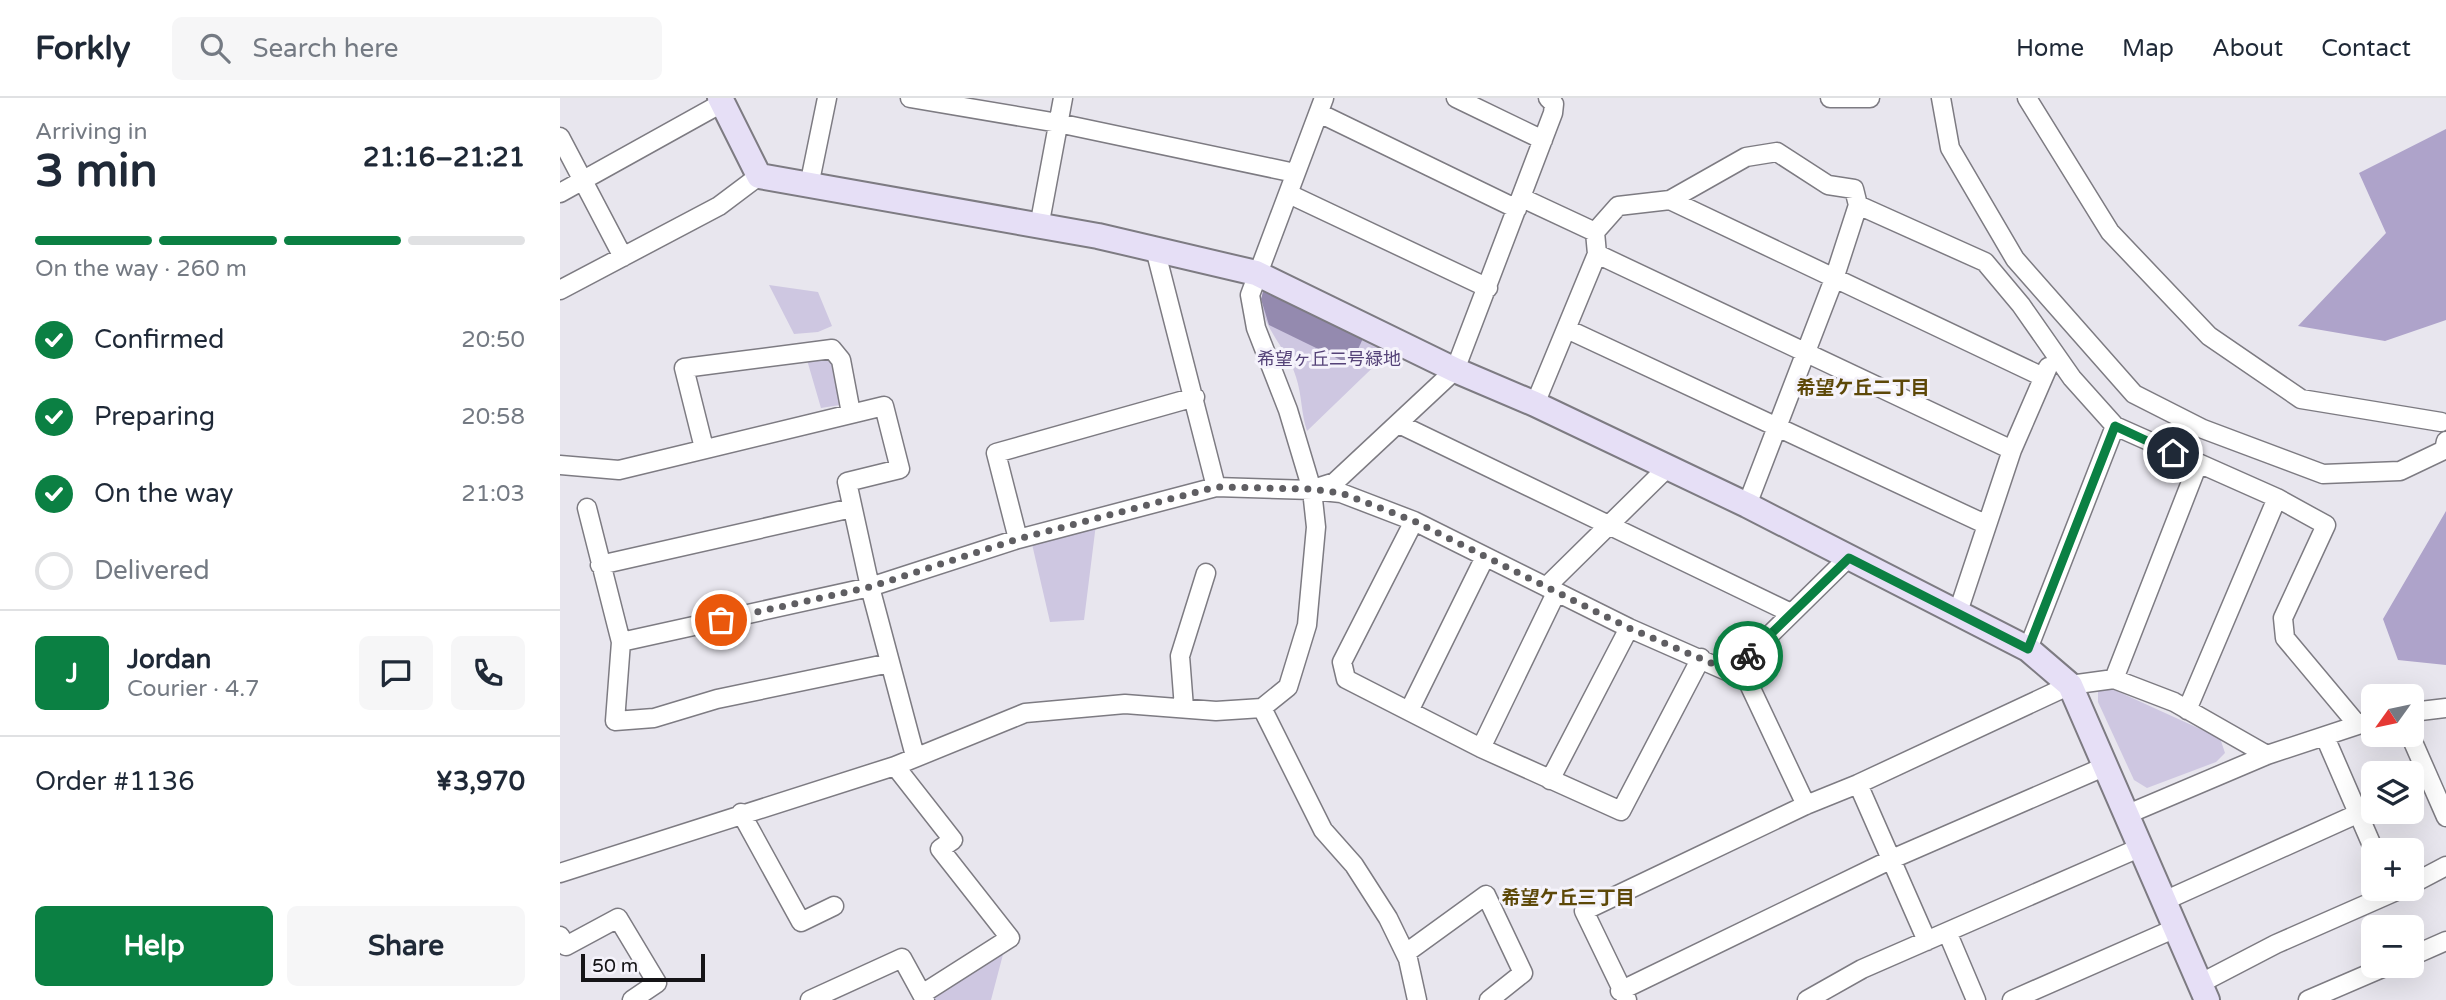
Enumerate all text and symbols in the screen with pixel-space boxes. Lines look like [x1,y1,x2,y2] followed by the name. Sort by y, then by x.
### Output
[172,17,662,80] search box
[35,29,130,68] text: Forkly
[196,29,234,67] icon: search
[252,33,399,64] text: Search here
[2016,34,2084,63] text: Home
[2122,34,2174,63] text: Map
[2212,34,2283,63] text: About
[2321,34,2411,63] text: Contact
[35,118,148,146] text: Arriving in
[363,142,525,173] text: 21:16–21:21
[35,144,158,199] text: 3 min
[35,255,247,283] text: On the way · 260 m
[35,321,73,359] icon: check
[94,324,224,355] text: Confirmed
[461,326,525,354] text: 20:50
[1257,348,1401,370] park label: 希望ヶ丘二号緑地
[1796,377,1930,399] district label: 希望ケ丘二丁目
[35,398,73,436] icon: check
[94,401,215,432] text: Preparing
[461,403,525,431] text: 20:58
[2143,423,2203,483] pin
[2154,434,2192,472] icon: home
[35,475,73,513] icon: check
[94,478,234,509] text: On the way
[461,480,525,508] text: 21:03
[94,555,210,586] text: Delivered
[691,590,751,650] pin
[702,601,740,639] icon: bag
[1713,621,1783,691] courier
[359,636,433,710] button: chat
[451,636,525,710] button: phone
[1729,637,1767,675] icon: bike
[127,644,211,675] text: Jordan
[66,658,78,689] text: J
[127,675,260,703] text: Courier · 4.7
[2361,684,2424,747] north arrow
[2361,684,2424,978] map controls
[2361,761,2424,824] button: layers
[35,766,195,797] text: Order #1136
[436,766,525,797] text: ¥3,970
[2361,838,2424,901] button: +
[1501,887,1635,909] district label: 希望ケ丘三丁目
[35,906,273,986] button: Help
[287,906,525,986] button: Share
[2361,915,2424,978] button: −
[581,951,705,983] scale bar
[592,955,638,977] text: 50 m

